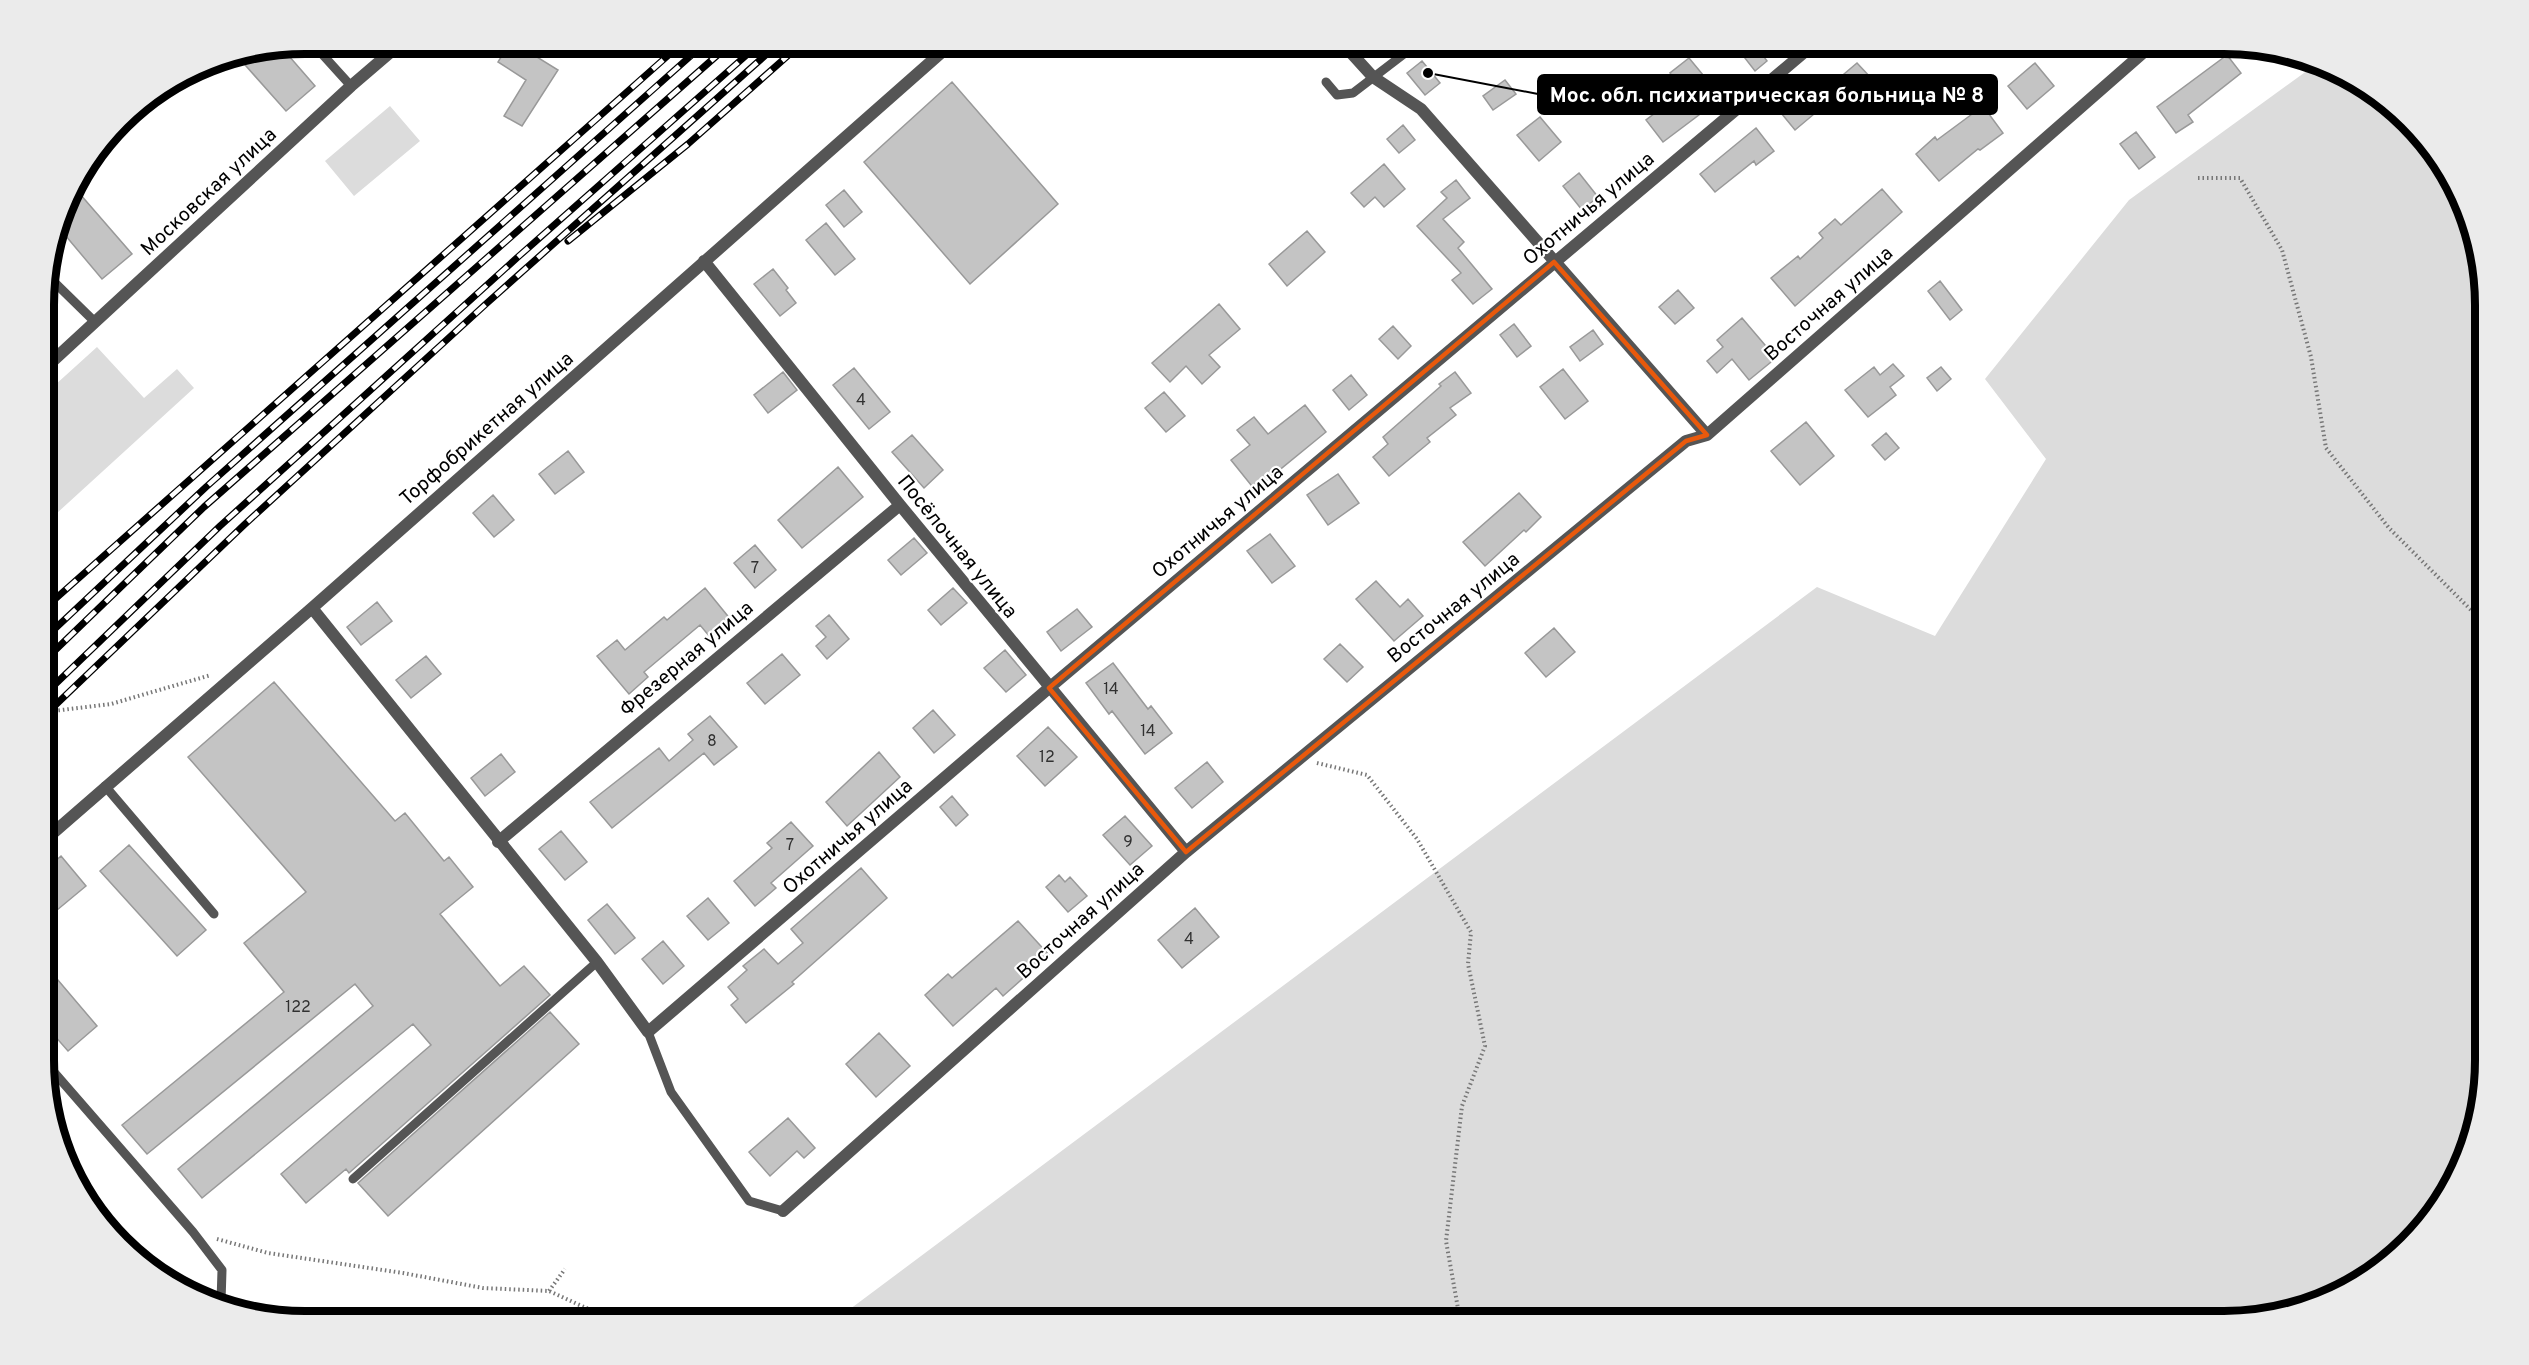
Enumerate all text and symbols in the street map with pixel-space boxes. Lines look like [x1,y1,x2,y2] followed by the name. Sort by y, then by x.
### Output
[1538,75,1997,114] callout: Мос. обл. психиатрическая больница № 8
[1550,83,1984,110] text: Мос. обл. психиатрическая больница № 8
[136,123,283,262] street label: Московская улица
[1518,147,1660,272] street label: Охотничья улица
[1759,241,1899,368] street label: Восточная улица
[395,347,580,512] street label: Торфобрикетная улица
[856,391,866,411] house number: 4
[1147,460,1289,585] street label: Охотничья улица
[891,470,1022,624] street label: Посёлочная улица
[1383,547,1526,670] street label: Восточная улица
[751,559,759,579] house number: 7
[615,596,760,723] street label: Фрезерная улица
[1103,680,1119,700] house number: 14
[1140,722,1156,742] house number: 14
[707,732,717,752] house number: 8
[1039,748,1055,768] house number: 12
[778,774,919,901] street label: Охотничья улица
[1123,833,1133,853] house number: 9
[786,836,794,856] house number: 7
[1012,857,1151,986] street label: Восточная улица
[1184,930,1194,950] house number: 4
[285,998,311,1018] house number: 122

